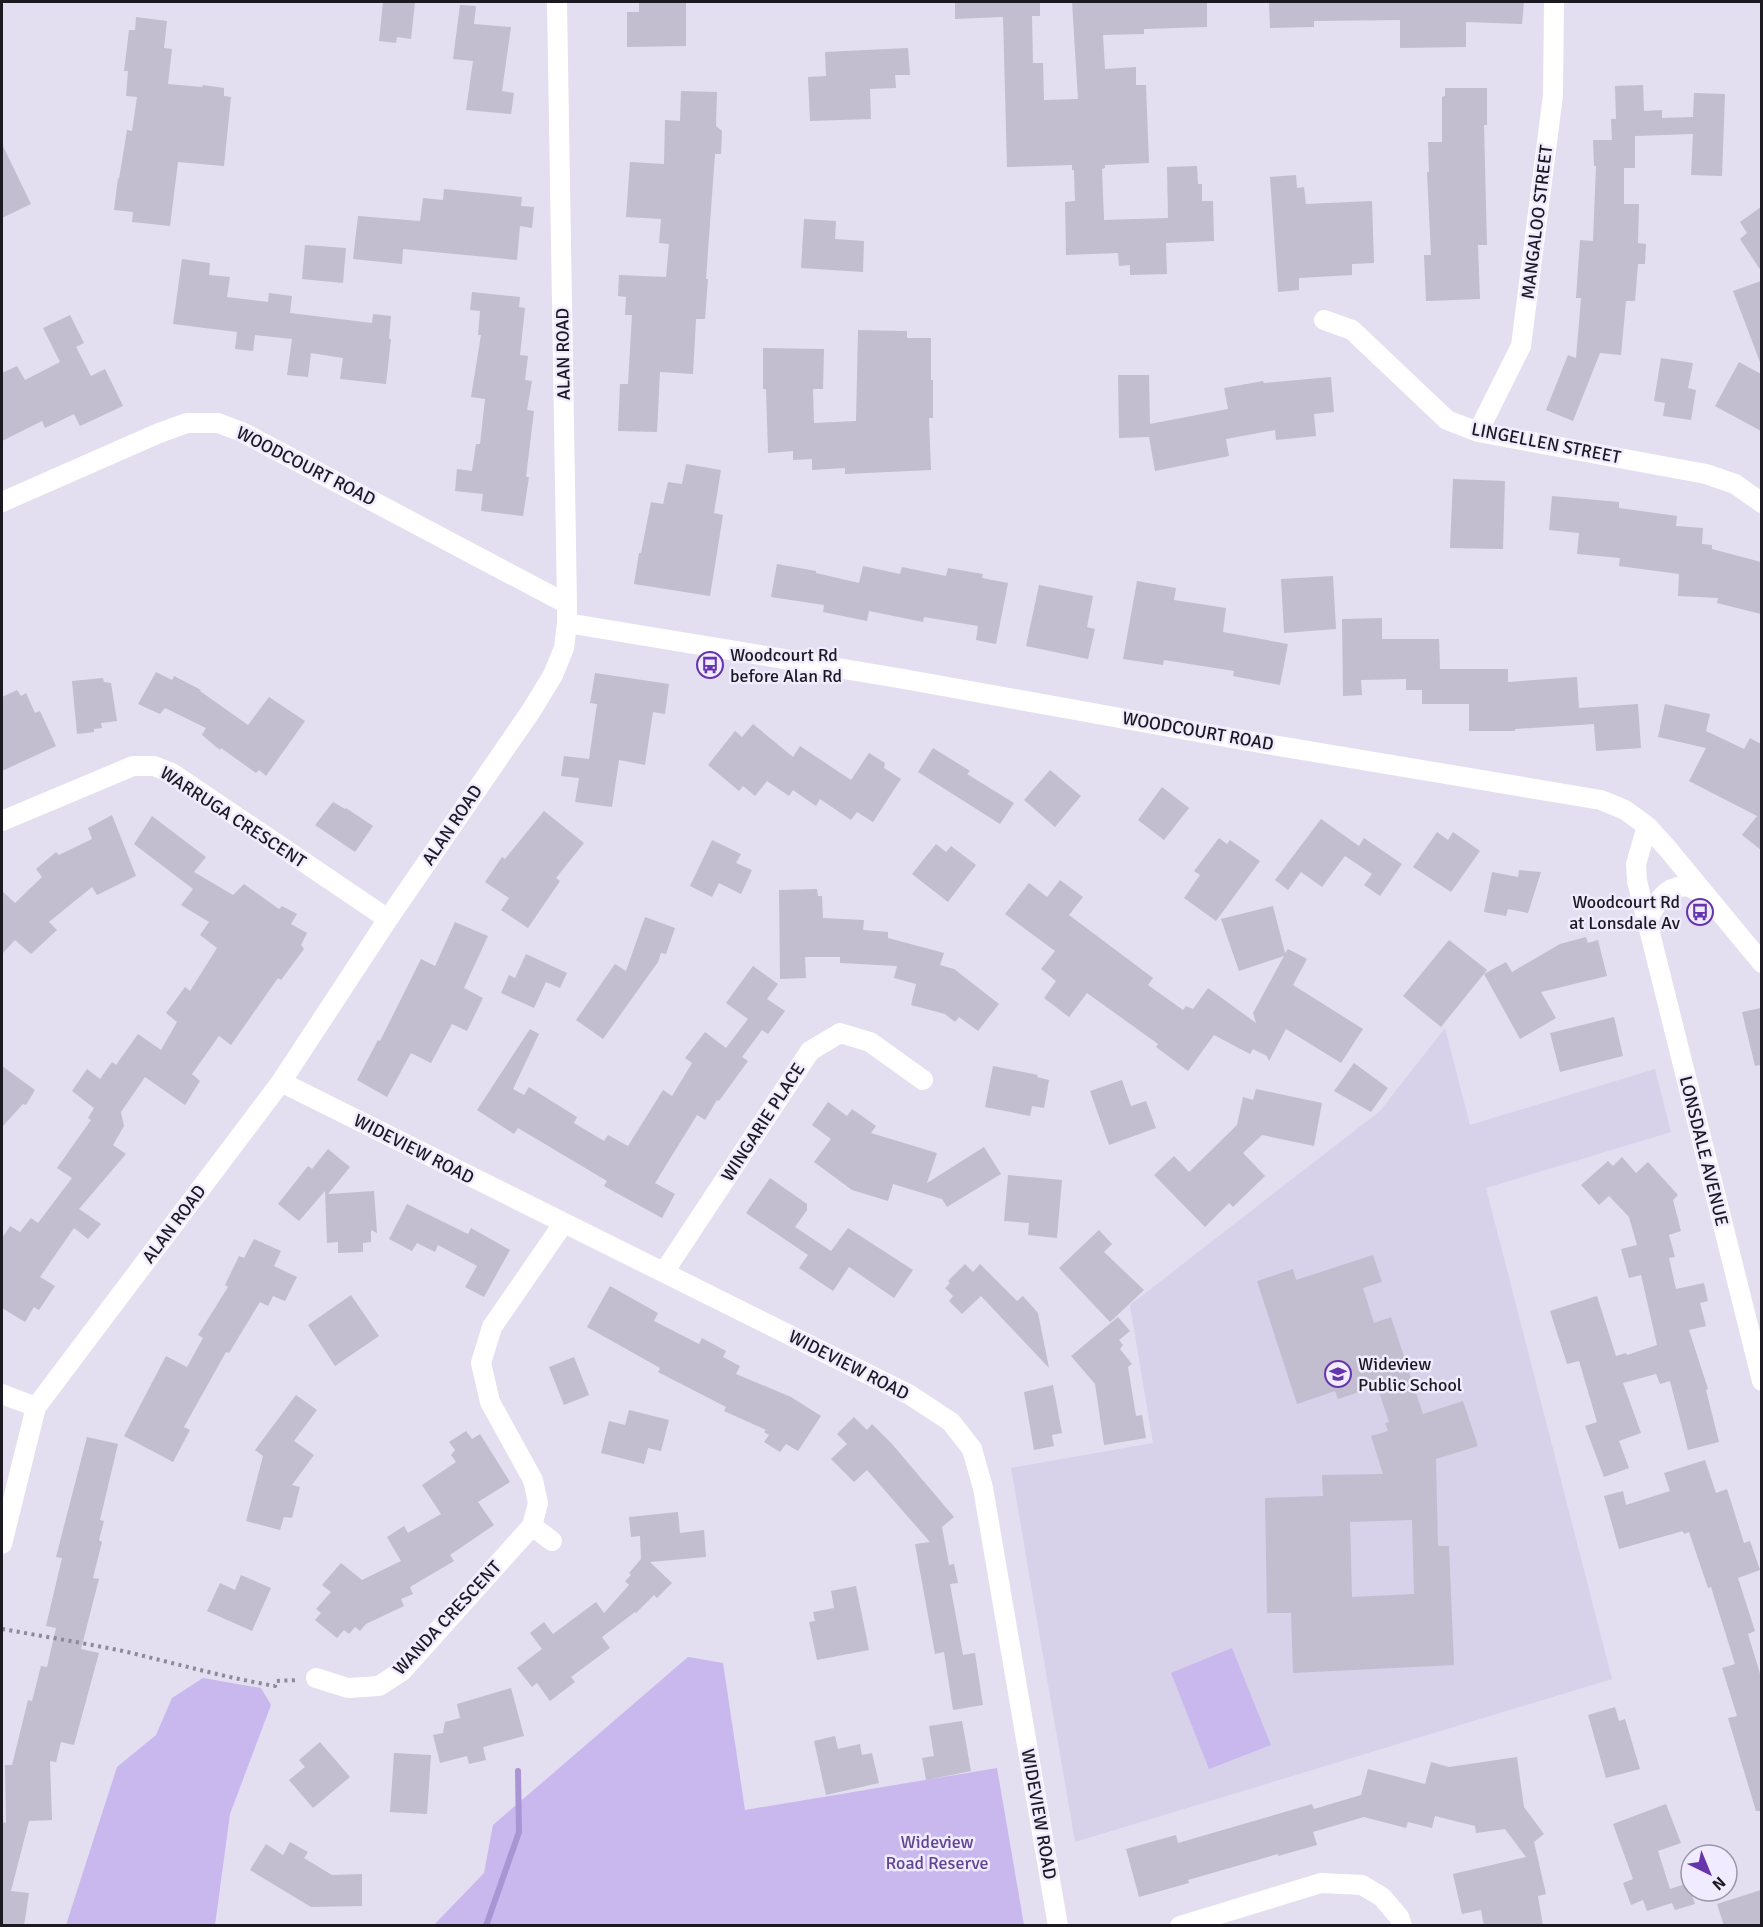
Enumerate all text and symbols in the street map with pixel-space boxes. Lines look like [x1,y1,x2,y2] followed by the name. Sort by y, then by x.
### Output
[1517,143,1557,300] street label: MANGALOO STREET
[551,308,575,400] street label: ALAN ROAD
[1469,418,1623,468] street label: LINGELLEN STREET
[233,421,379,511] street label: WOODCOURT ROAD
[730,644,842,687] place label: Woodcourt Rd before Alan Rd
[695,650,725,680] bus stop icon: Woodcourt Rd before Alan Rd
[1121,707,1275,755] street label: WOODCOURT ROAD
[156,762,310,872] street label: WARRUGA CRESCENT
[417,781,487,869] street label: ALAN ROAD
[1569,891,1681,934] place label: Woodcourt Rd at Lonsdale Av
[1685,897,1715,927] bus stop icon: Woodcourt Rd at Lonsdale Av
[716,1059,810,1185] street label: WINGARIE PLACE
[1675,1074,1733,1228] street label: LONSDALE AVENUE
[350,1109,478,1189] street label: WIDEVIEW ROAD
[137,1181,211,1267] street label: ALAN ROAD
[785,1325,913,1405] street label: WIDEVIEW ROAD
[1358,1353,1462,1396] place label: Wideview Public School
[1323,1359,1353,1389] school or university icon: Wideview Public School
[388,1556,506,1680] street label: WANDA CRESCENT
[1017,1747,1061,1881] street label: WIDEVIEW ROAD
[885,1831,989,1874] park label: Wideview Road Reserve
[1679,1843,1739,1903] north arrow
[1708,1872,1729,1894] text: N

